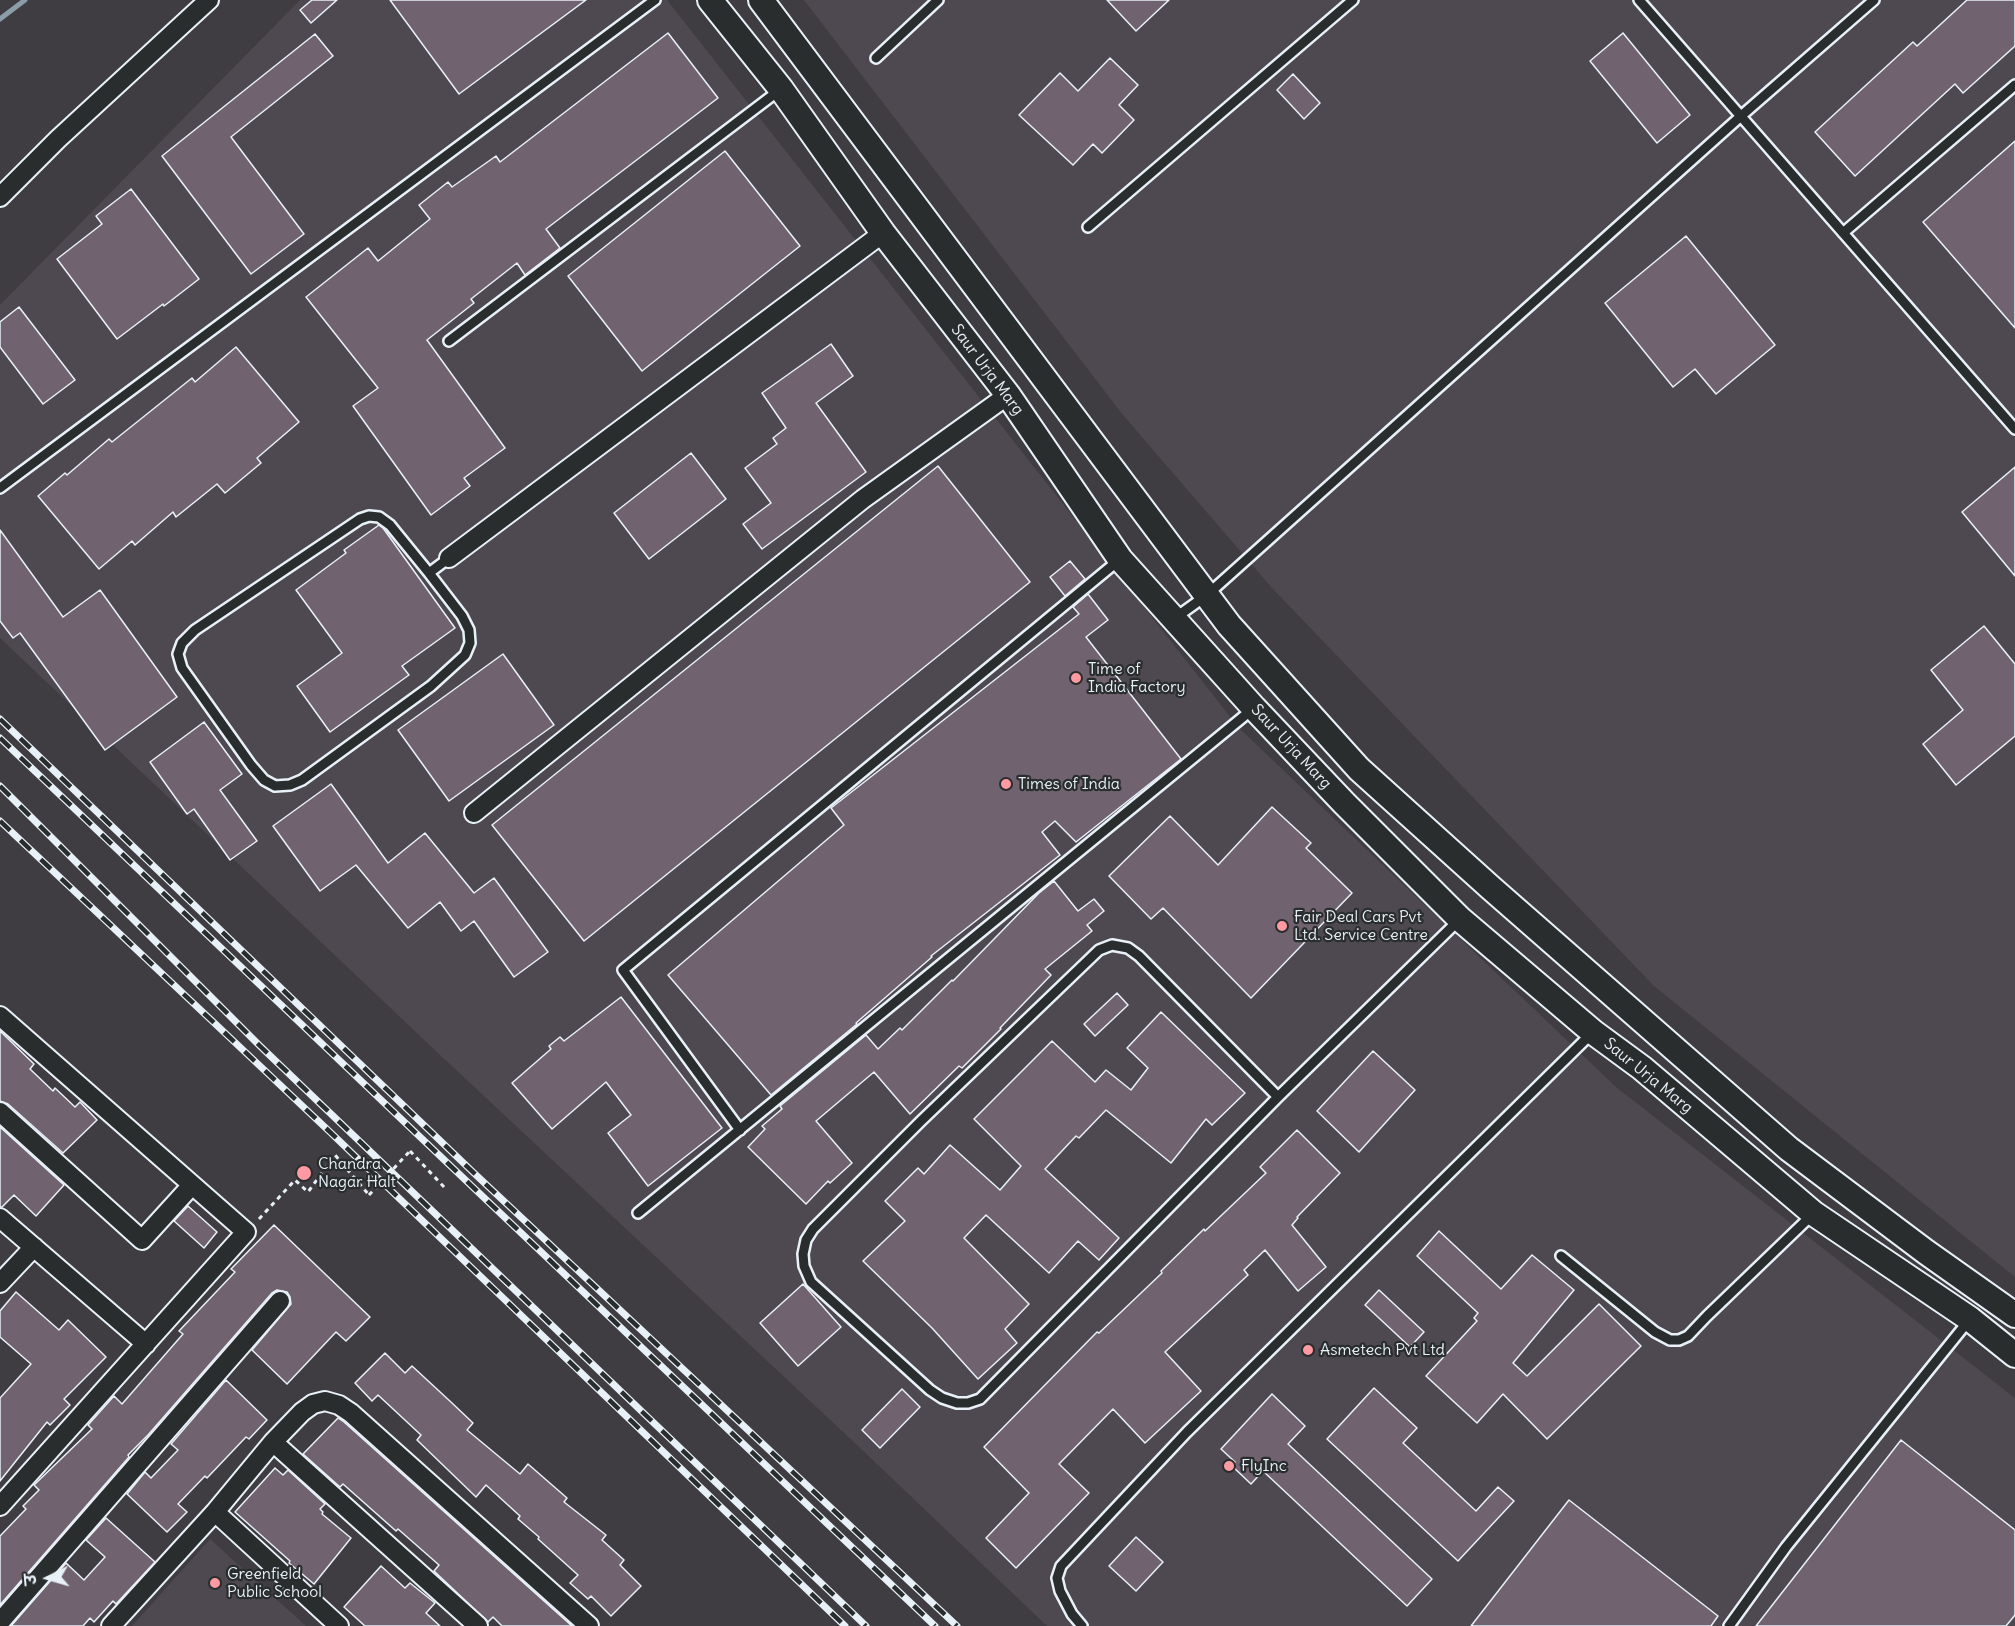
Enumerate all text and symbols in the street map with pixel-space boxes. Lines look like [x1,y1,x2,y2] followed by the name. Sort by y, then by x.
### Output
[947,321,1027,419] street label: Saur Urja Marg
[1088,659,1186,697] place label: Time of India Factory
[1069,671,1083,685] marker: Time of India Factory
[1247,701,1335,793] street label: Saur Urja Marg
[1018,774,1120,794] place label: Times of India
[999,777,1013,791] marker: Times of India
[1294,907,1428,945] place label: Fair Deal Cars Pvt Ltd. Service Centre
[1275,919,1289,933] marker: Fair Deal Cars Pvt Ltd. Service Centre
[1600,1034,1696,1118] street label: Saur Urja Marg
[318,1154,396,1192] place label: Chandra Nagar Halt
[295,1164,313,1182] marker: Chandra Nagar Halt
[1320,1340,1445,1360] place label: Asmetech Pvt Ltd
[1301,1343,1315,1357] marker: Asmetech Pvt Ltd
[1241,1456,1287,1476] place label: FlyInc
[1222,1459,1236,1473] marker: FlyInc
[18,1548,78,1608] north arrow
[227,1564,322,1602] place label: Greenfield Public School
[20,1573,40,1586] text: उ
[208,1576,222,1590] marker: Greenfield Public School

